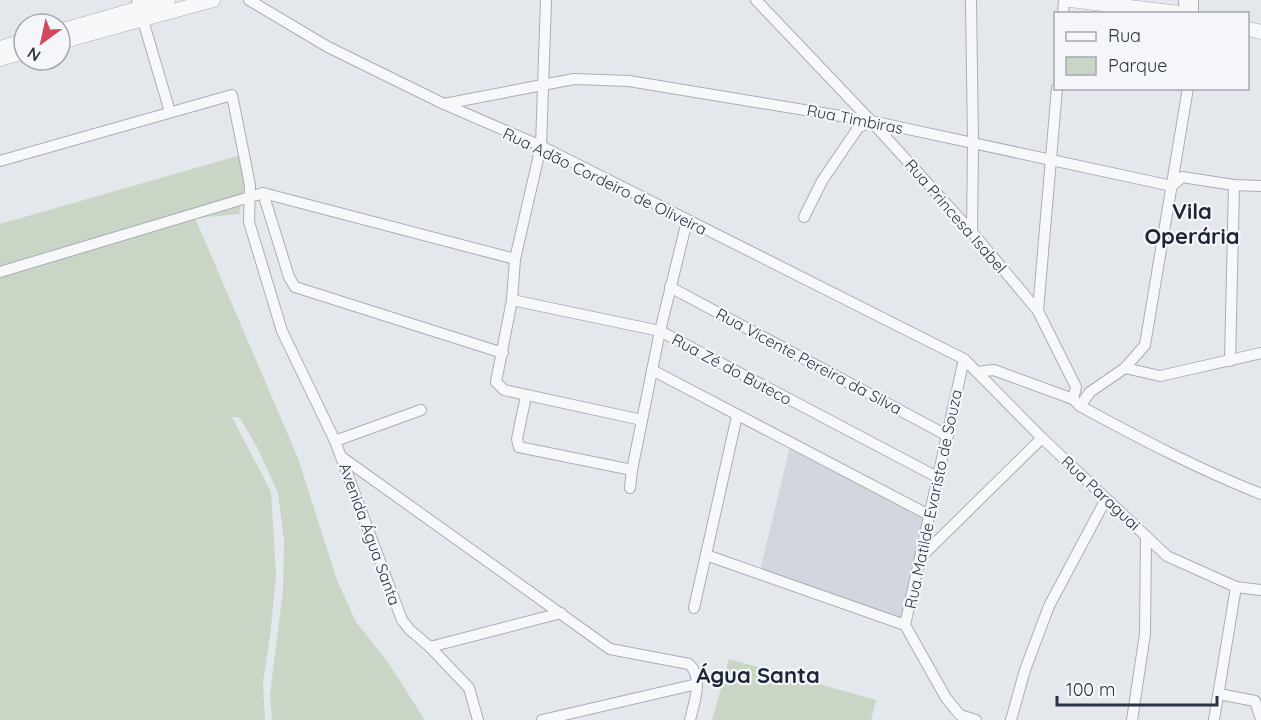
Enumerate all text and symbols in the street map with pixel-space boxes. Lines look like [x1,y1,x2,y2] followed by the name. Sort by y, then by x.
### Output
[12,12,72,72] north arrow
[1054,12,1249,90] legend
[1108,24,1141,47] text: Rua
[23,43,44,66] text: N
[1108,54,1167,77] text: Parque
[805,100,905,138] street label: Rua Timbiras
[500,123,710,239] street label: Rua Adão Cordeiro de Oliveira
[901,155,1011,277] street label: Rua Princesa Isabel
[1144,197,1240,250] district label: Vila Operária
[713,303,905,419] street label: Rua Vicente Pereira da Silva
[669,329,795,409] street label: Rua Zé do Buteco
[900,387,966,611] street label: Rua Matilde Evaristo de Souza
[1057,451,1145,535] street label: Rua Paraguai
[335,460,405,608] street label: Avenida Água Santa
[696,661,820,689] district label: Água Santa
[1057,669,1218,707] scale bar
[1066,678,1115,701] text: 100 m

